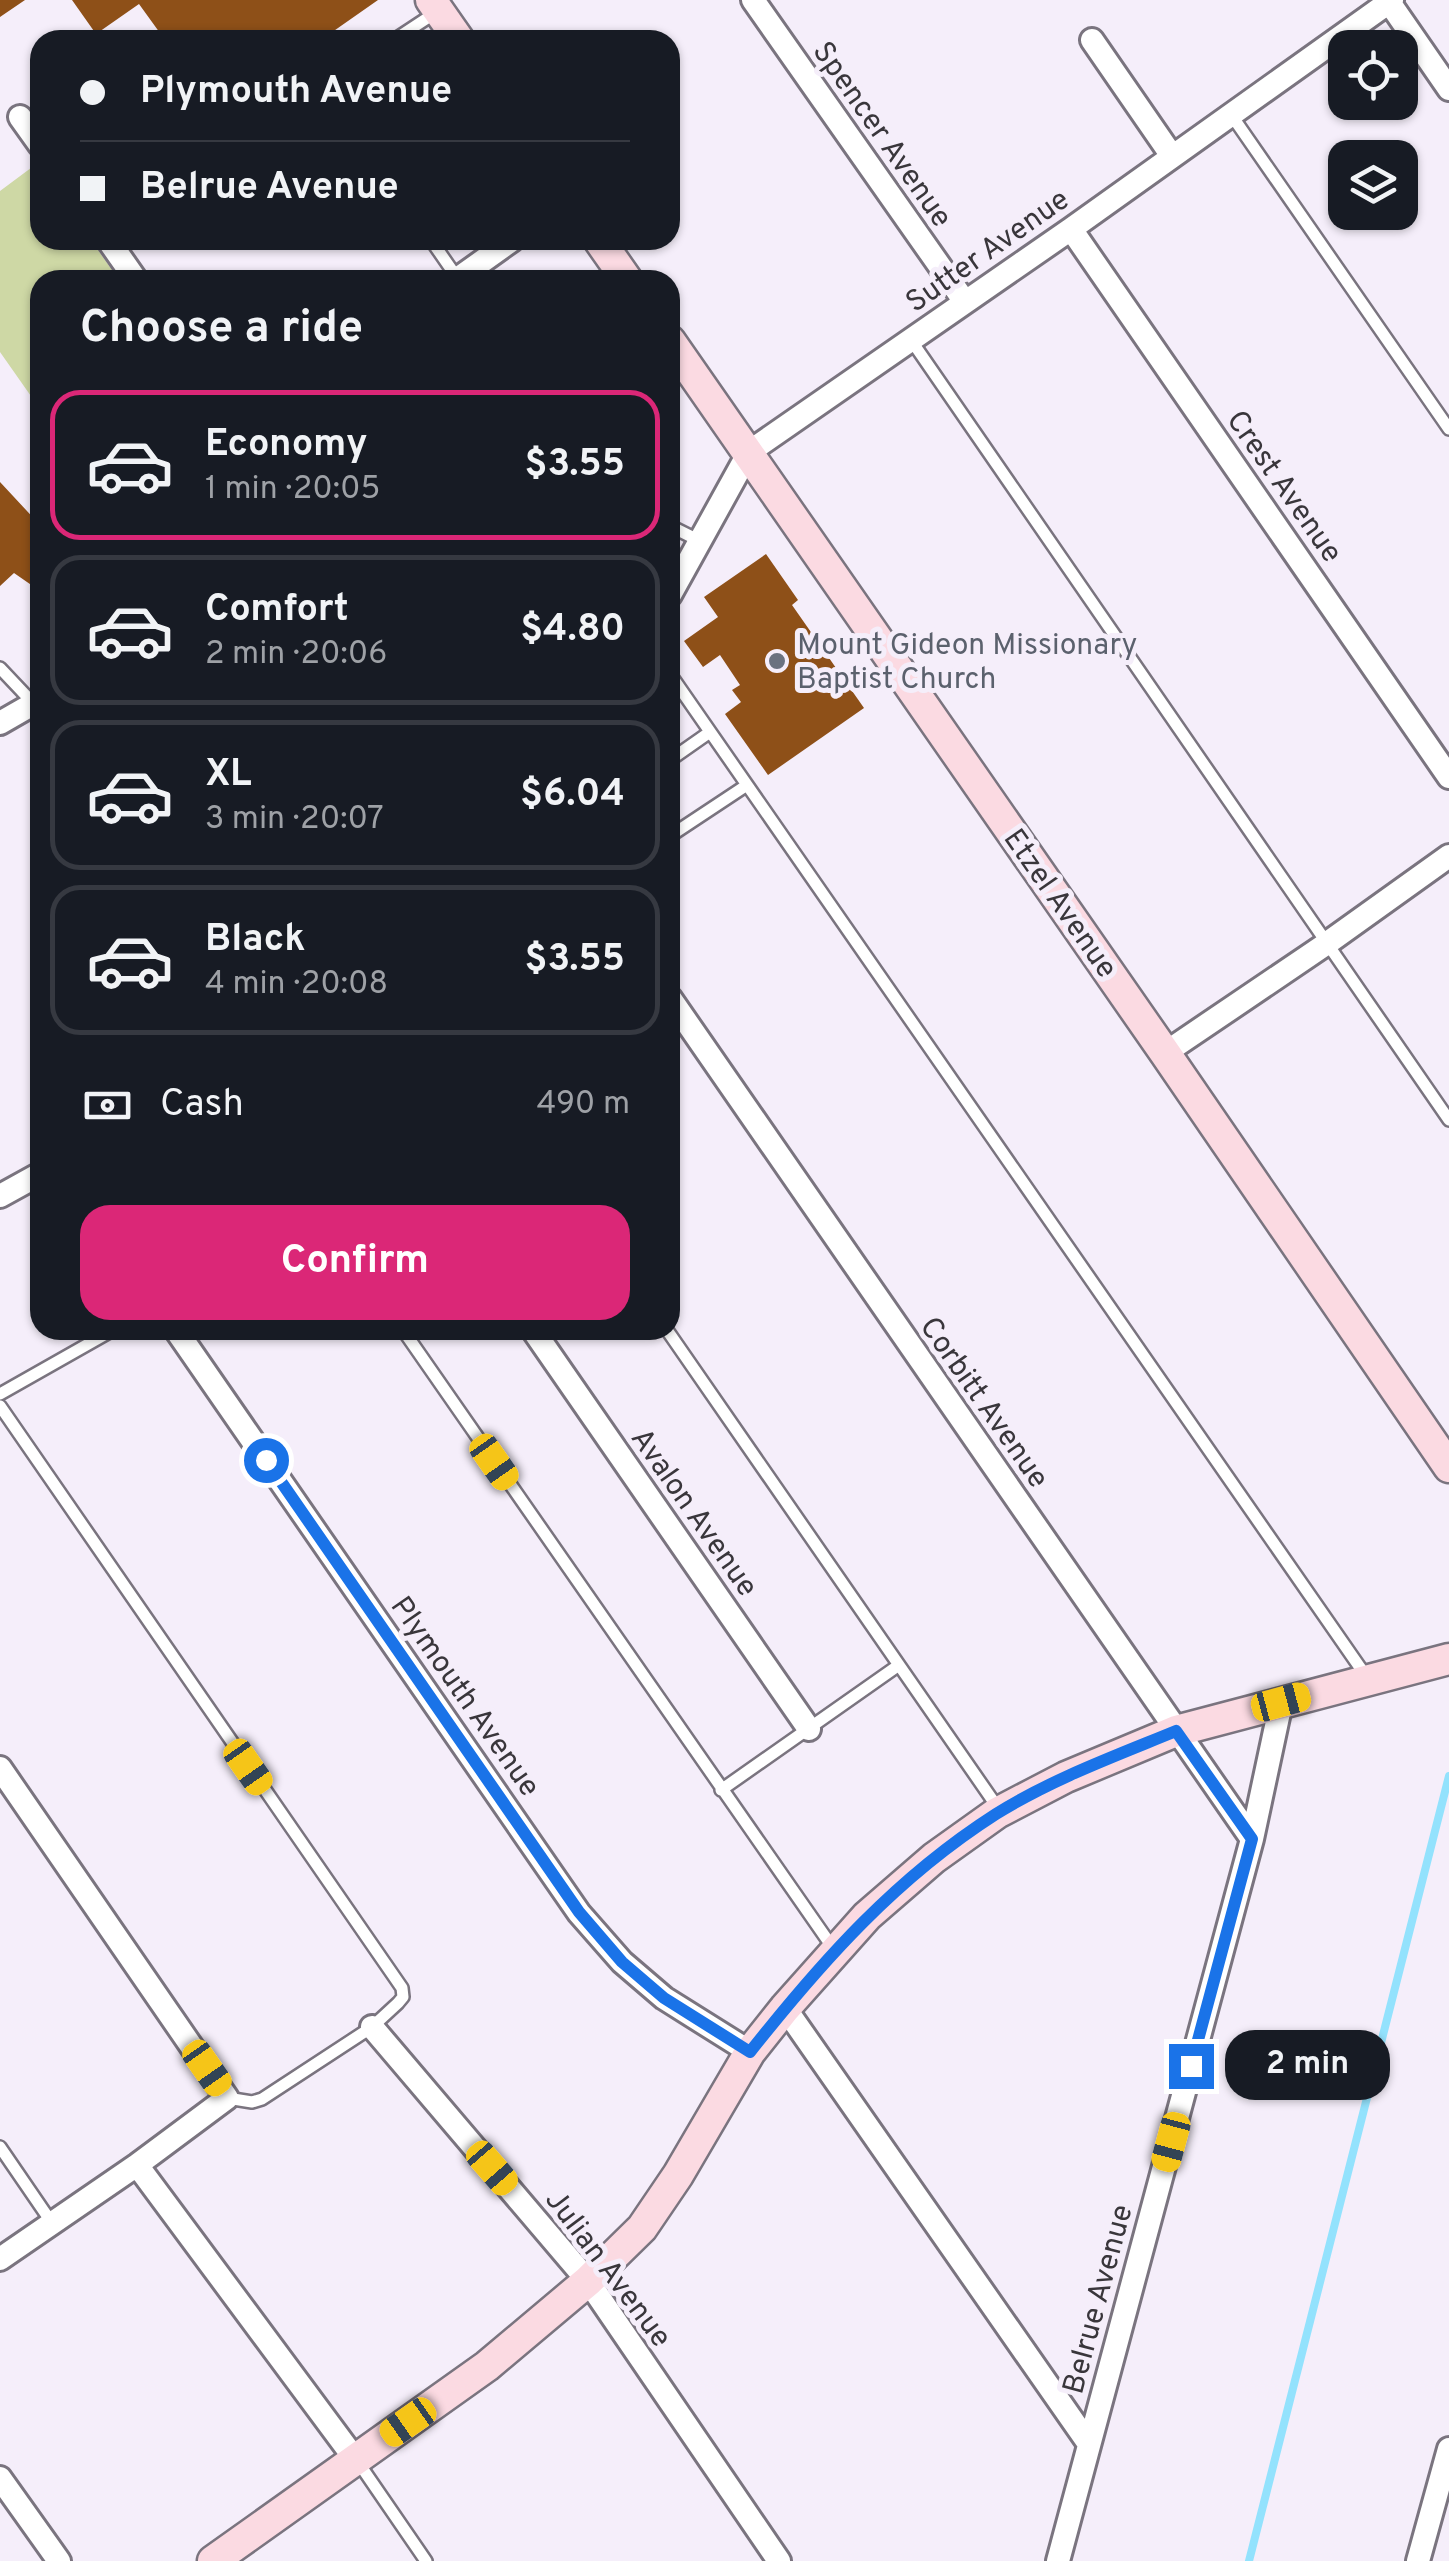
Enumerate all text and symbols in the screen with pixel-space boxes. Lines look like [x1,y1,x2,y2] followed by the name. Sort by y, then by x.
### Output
[1328,30,1418,230] map controls
[1328,30,1418,120] button: locate
[803,35,959,236] street label: Spencer Avenue
[140,68,452,117] text: Plymouth Avenue
[1328,140,1418,230] button: layers
[140,164,399,213] text: Belrue Avenue
[900,182,1077,322] street label: Sutter Avenue
[80,301,363,358] text: Choose a ride
[1217,404,1349,571] street label: Crest Avenue
[85,420,175,510] icon: car
[205,421,367,470] text: Economy
[524,441,625,490] text: $3.55
[205,470,381,510] text: 1 min · 20:05
[85,585,175,675] icon: car
[205,586,349,635] text: Comfort
[520,606,625,655] text: $4.80
[797,628,1137,699] place label: Mount Gideon Missionary Baptist Church
[205,635,387,675] text: 2 min · 20:06
[766,650,788,672] marker: Mount Gideon Missionary Baptist Church
[85,750,175,840] icon: car
[205,751,252,800] text: XL
[520,771,625,820] text: $6.04
[205,800,384,840] text: 3 min · 20:07
[994,823,1124,986] street label: Etzel Avenue
[85,915,175,1005] icon: car
[205,916,305,965] text: Black
[524,936,625,985] text: $3.55
[205,965,388,1005] text: 4 min · 20:08
[80,1078,135,1133] icon: cash
[160,1081,244,1130] text: Cash
[537,1085,630,1125] text: 490 m
[80,1205,630,1320] button: Confirm
[910,1311,1056,1496] street label: Corbitt Avenue
[621,1422,765,1605] street label: Avalon Avenue
[465,1429,523,1495] car
[244,1438,289,1483] route start
[381,1590,547,1805] street label: Plymouth Avenue
[1248,1680,1314,1724] car
[219,1734,277,1800] car
[1226,2031,1391,2101] callout: 2 min
[178,2035,236,2101] car
[1169,2044,1214,2089] route end
[1266,2045,1349,2085] text: 2 min
[1149,2109,1193,2175] car
[461,2136,523,2200] car
[536,2183,678,2356] street label: Julian Avenue
[1056,2201,1142,2398] street label: Belrue Avenue
[375,2393,441,2451] car

